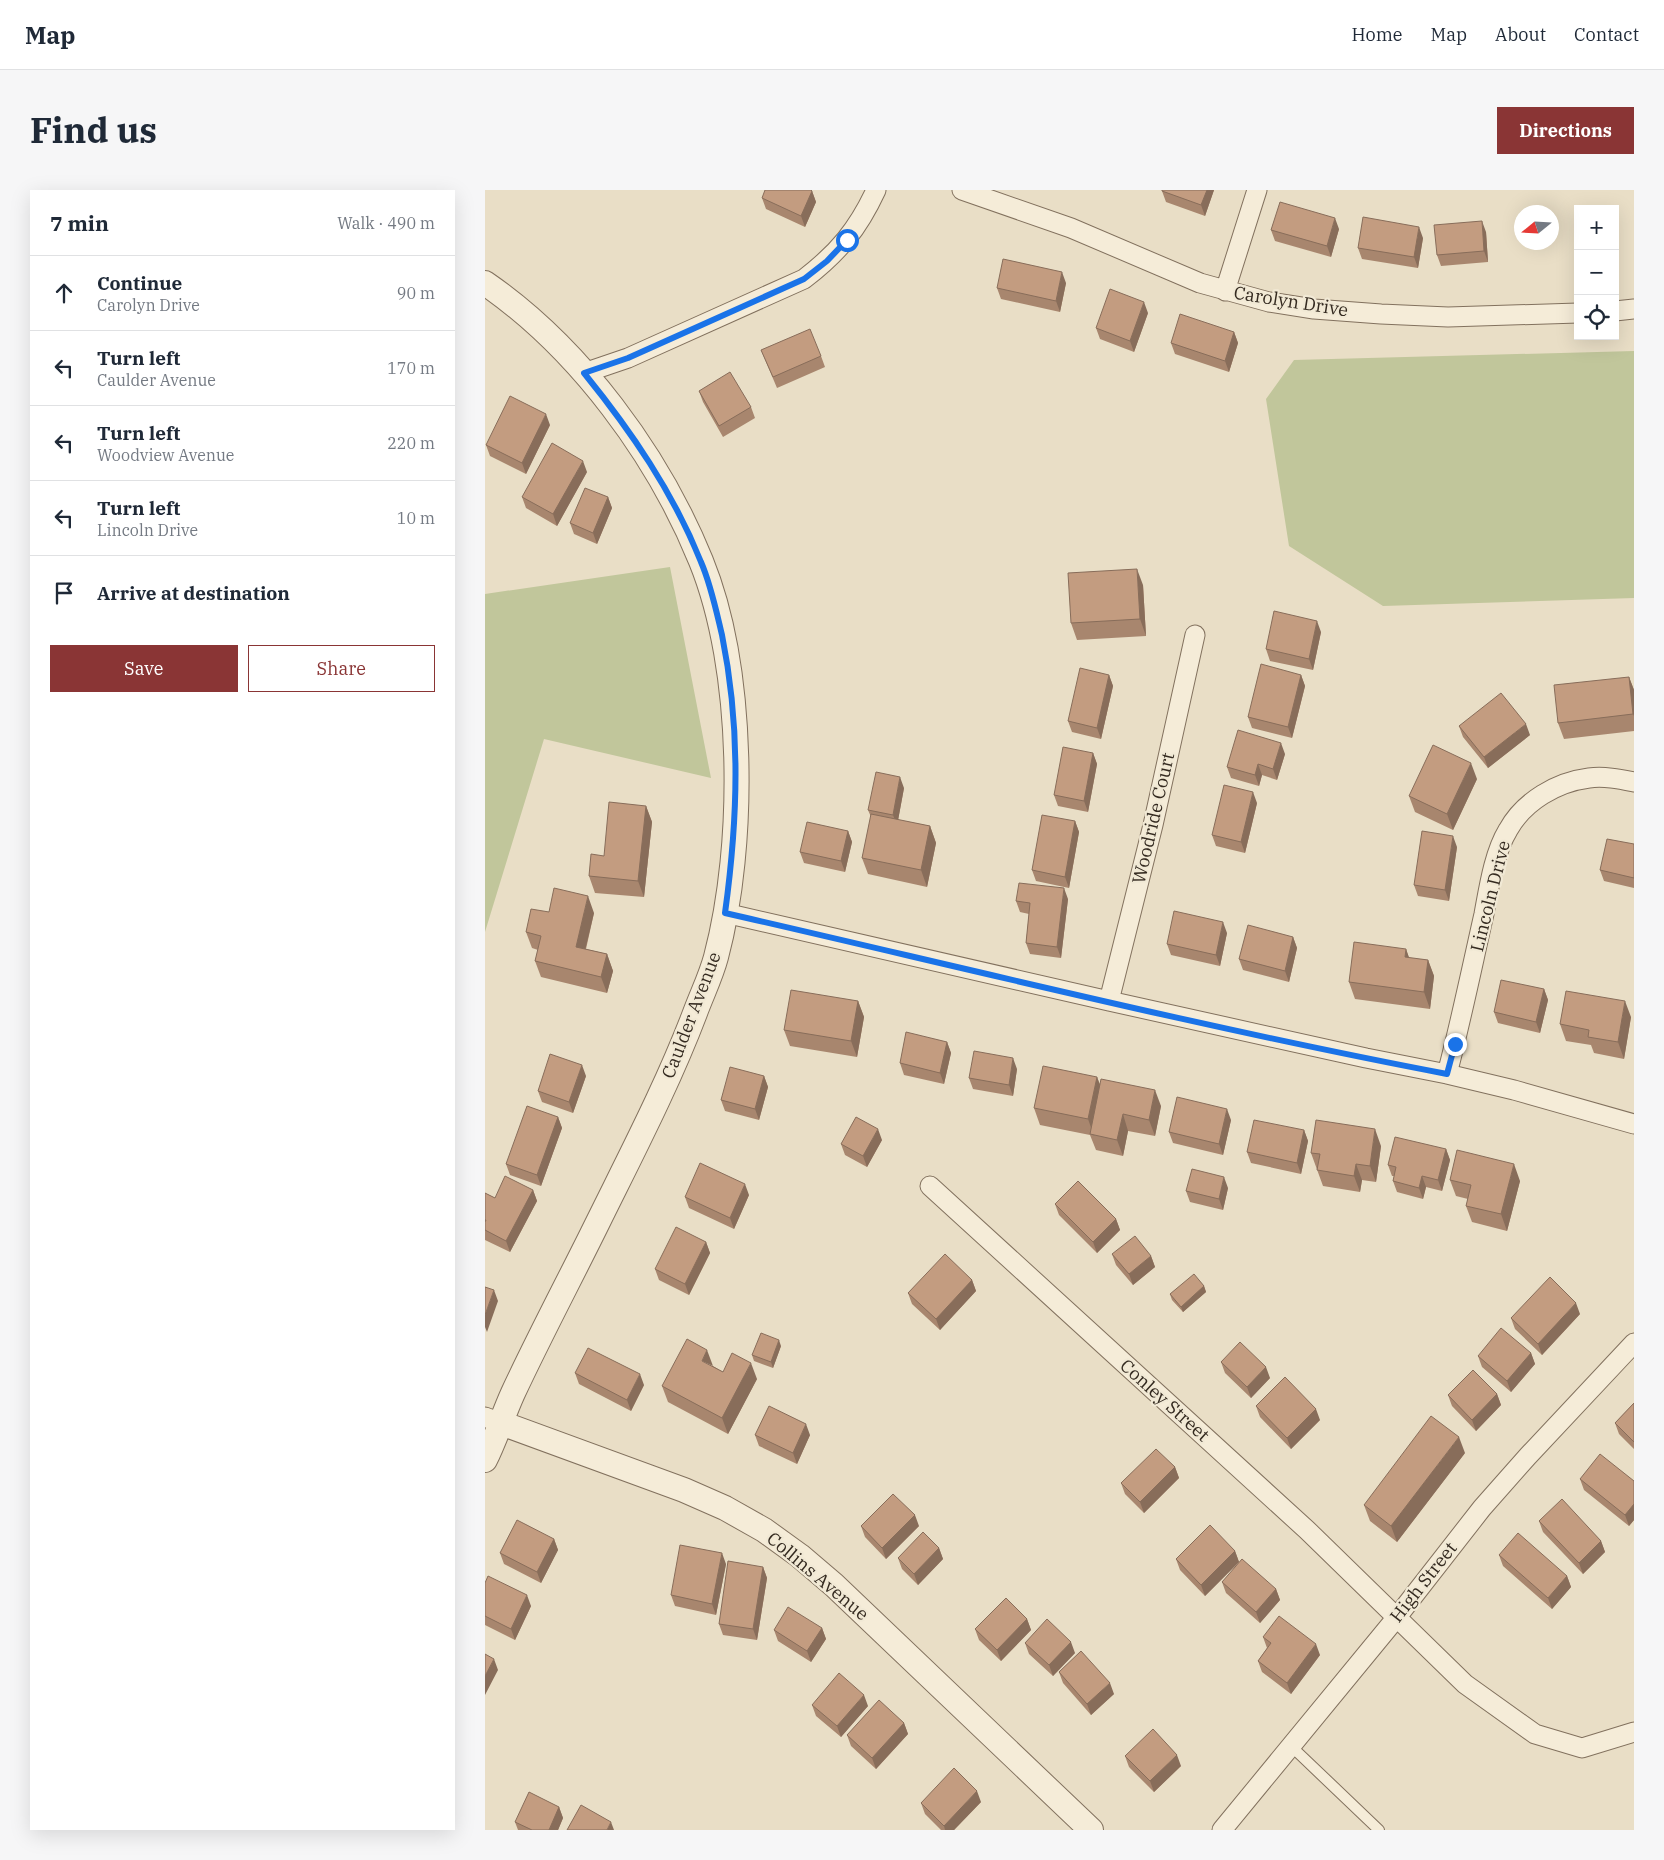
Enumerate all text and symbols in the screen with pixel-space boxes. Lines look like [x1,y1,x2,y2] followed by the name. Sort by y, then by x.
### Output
[25,19,75,51] text: Map
[1351,23,1403,46] text: Home
[1431,23,1467,46] text: Map
[1495,23,1546,46] text: About
[1574,23,1639,46] text: Contact
[30,107,157,153] text: Find us
[1497,107,1634,154] button: Directions
[1514,205,1559,250] north arrow
[1574,205,1619,340] map controls
[1574,205,1619,250] button: +
[50,209,109,237] text: 7 min
[337,213,435,233] text: Walk · 490 m
[836,229,859,252] route start
[1574,250,1619,295] button: −
[97,271,182,295] text: Continue
[50,279,78,307] icon: ahead
[1232,281,1350,321] street label: Carolyn Drive
[397,283,435,303] text: 90 m
[97,295,200,315] text: Carolyn Drive
[1574,295,1619,340] button: locate
[97,346,180,370] text: Turn left
[50,354,78,382] icon: left
[387,358,435,378] text: 170 m
[97,370,216,390] text: Caulder Avenue
[97,421,180,445] text: Turn left
[50,429,78,457] icon: left
[387,433,435,453] text: 220 m
[97,445,234,465] text: Woodview Avenue
[97,496,180,520] text: Turn left
[50,504,78,532] icon: left
[397,508,435,528] text: 10 m
[97,520,198,540] text: Lincoln Drive
[50,579,78,607] icon: arrive
[97,581,290,605] text: Arrive at destination
[50,645,238,692] button: Save
[248,645,435,692] button: Share
[1127,750,1179,886] street label: Woodride Court
[1465,838,1515,954] street label: Lincoln Drive
[656,948,726,1082] street label: Caulder Avenue
[1444,1033,1467,1056] route end
[1116,1354,1214,1446] street label: Conley Street
[762,1527,874,1625] street label: Collins Avenue
[1385,1537,1461,1627] street label: High Street

